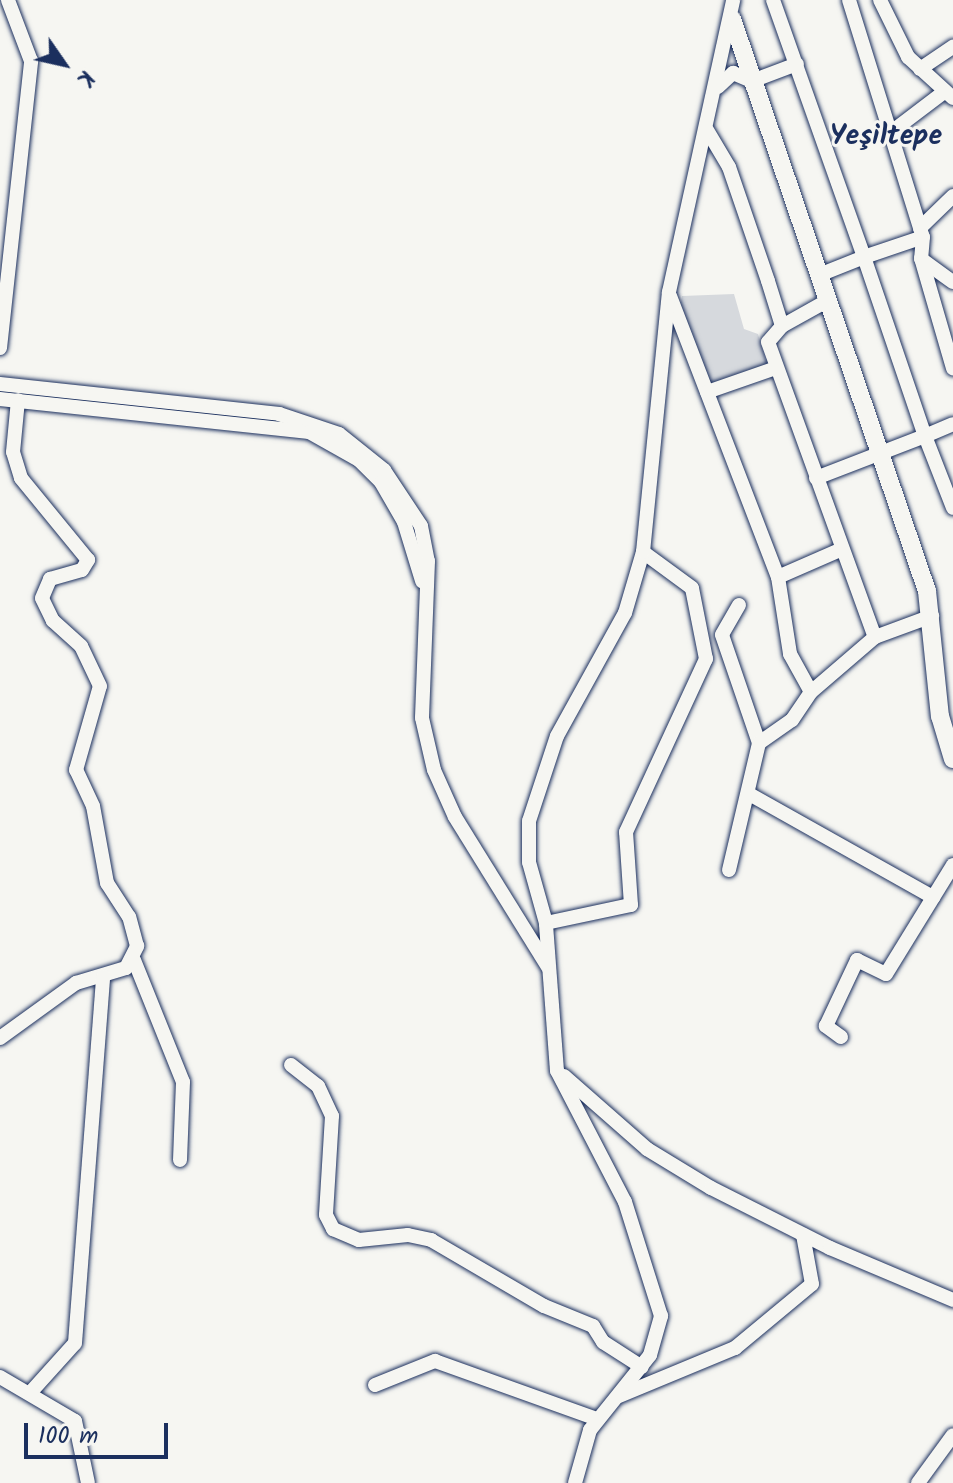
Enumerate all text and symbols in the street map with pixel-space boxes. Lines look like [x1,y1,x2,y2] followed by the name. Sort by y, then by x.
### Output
[24,24,104,104] north arrow
[66,62,103,93] text: K
[830,120,942,154] district label: Yeşiltepe
[28,1407,172,1457] scale bar
[38,1417,98,1456] text: 100 m

